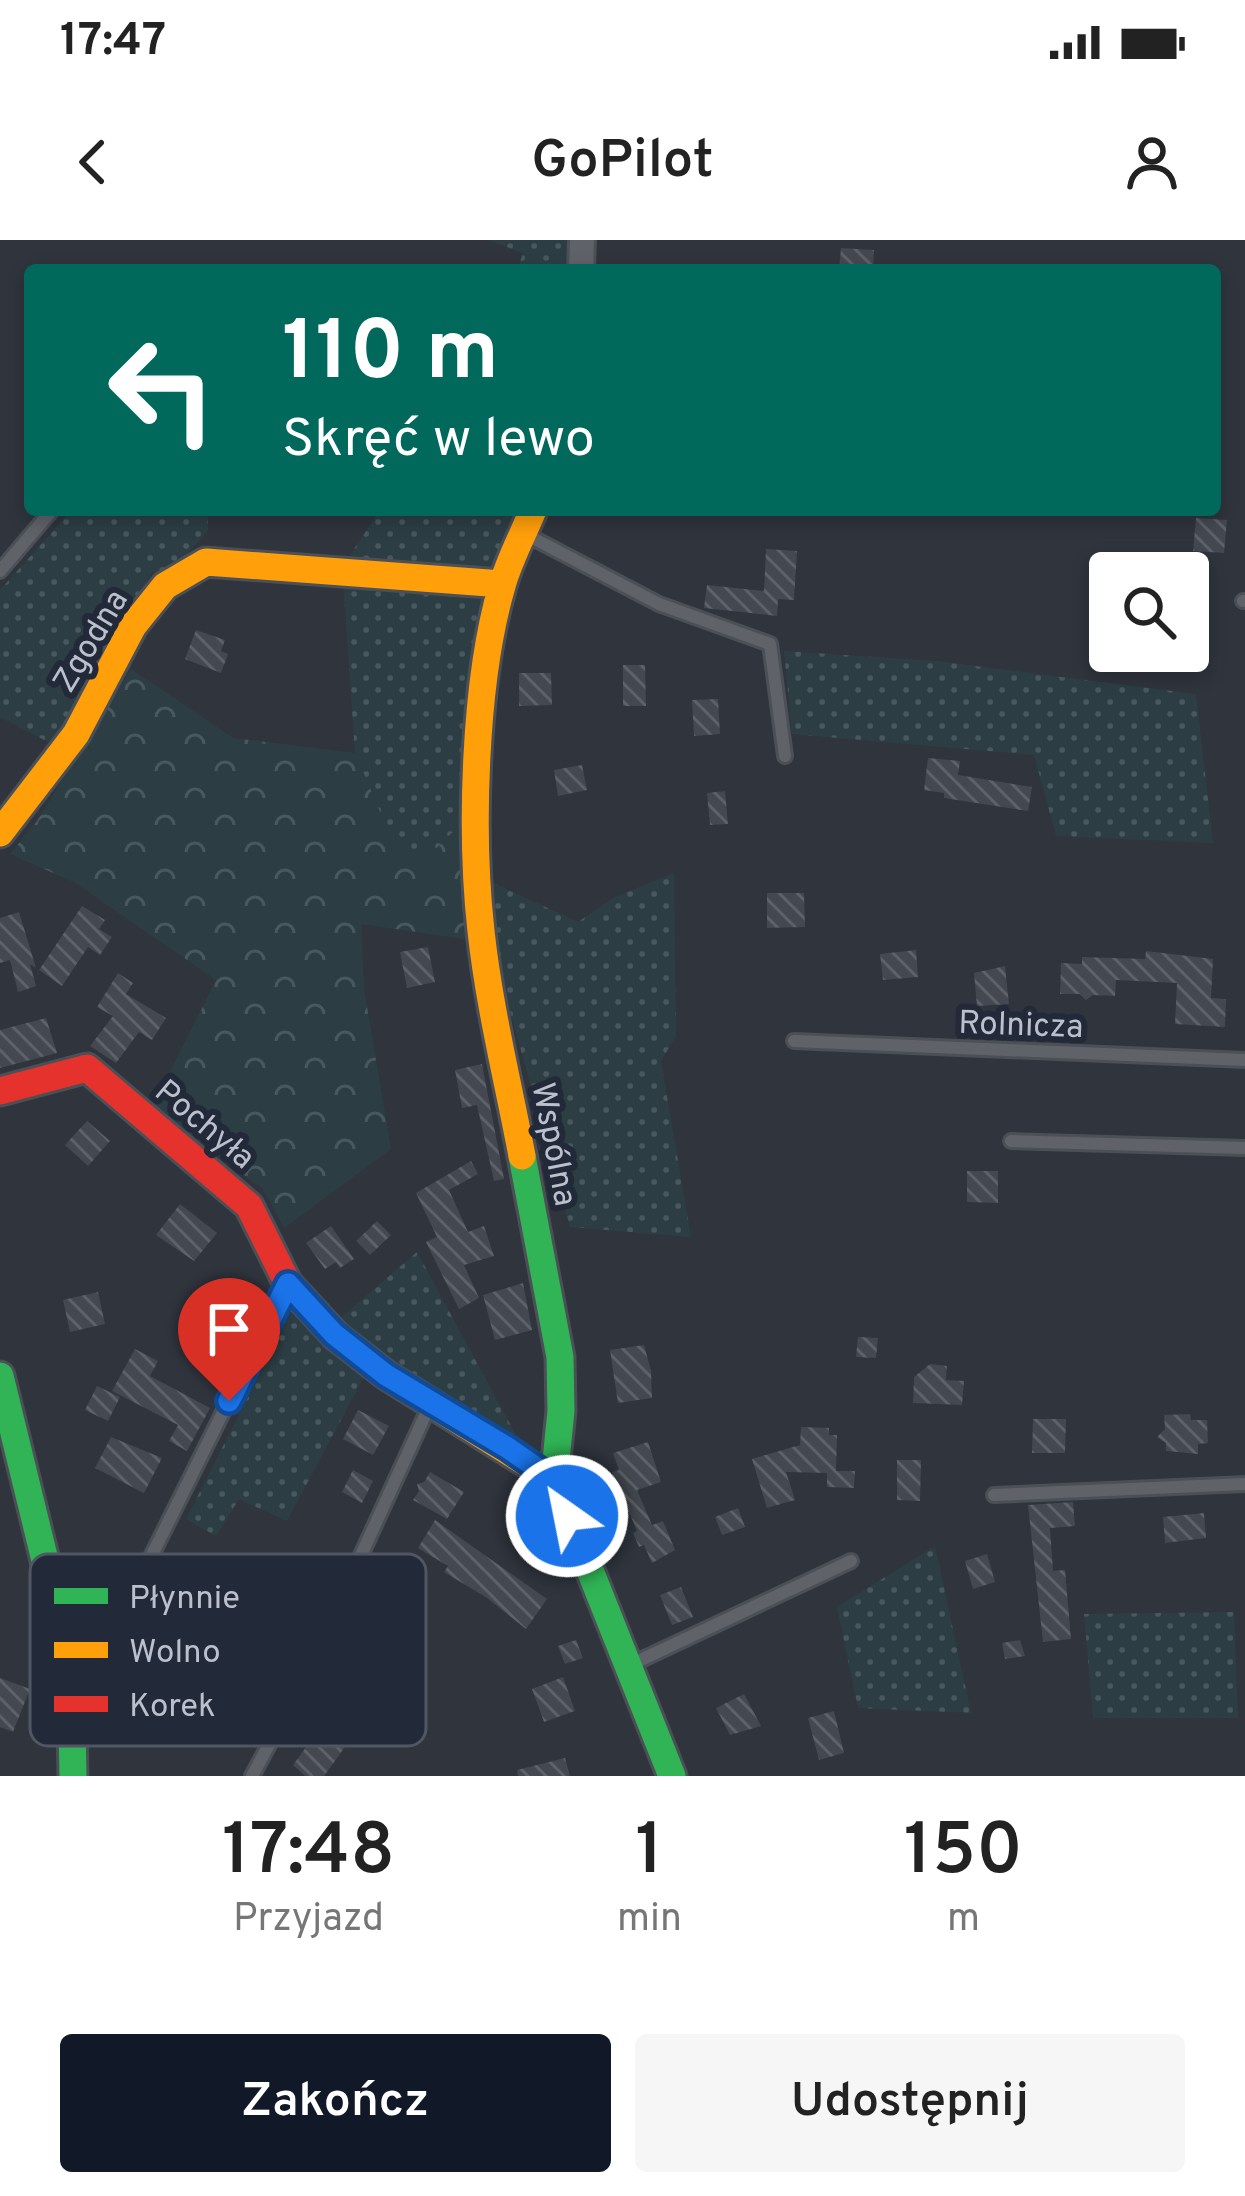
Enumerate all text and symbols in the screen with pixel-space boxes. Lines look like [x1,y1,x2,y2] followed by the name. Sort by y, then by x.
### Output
[60,14,166,71] text: 17:47
[531,128,714,197] text: GoPilot
[60,129,126,195] icon: back
[1119,129,1185,195] icon: person
[282,303,499,409] text: 110 m
[84,312,240,468] icon: left
[282,407,595,476] text: Skręć w lewo
[1089,552,1209,672] map controls
[1089,552,1209,672] button: search
[45,583,139,701] street label: Zgodna
[957,1004,1084,1050] street label: Rolnicza
[145,1072,262,1180] street label: Pochyła
[520,1079,585,1210] street label: Wspólna
[178,1278,280,1401] pin
[196,1296,262,1362] icon: arrive
[504,1453,630,1579] position arrow
[30,1554,426,1746] legend
[129,1579,240,1621] text: Płynnie
[129,1633,221,1675] text: Wolno
[129,1687,216,1729] text: Korek
[222,1808,395,1900] text: 17:48
[635,1808,663,1900] text: 1
[904,1808,1023,1900] text: 150
[233,1896,384,1945] text: Przyjazd
[617,1896,682,1945] text: min
[947,1896,980,1945] text: m
[60,2034,611,2172] button: Zakończ
[635,2034,1185,2172] button: Udostępnij

